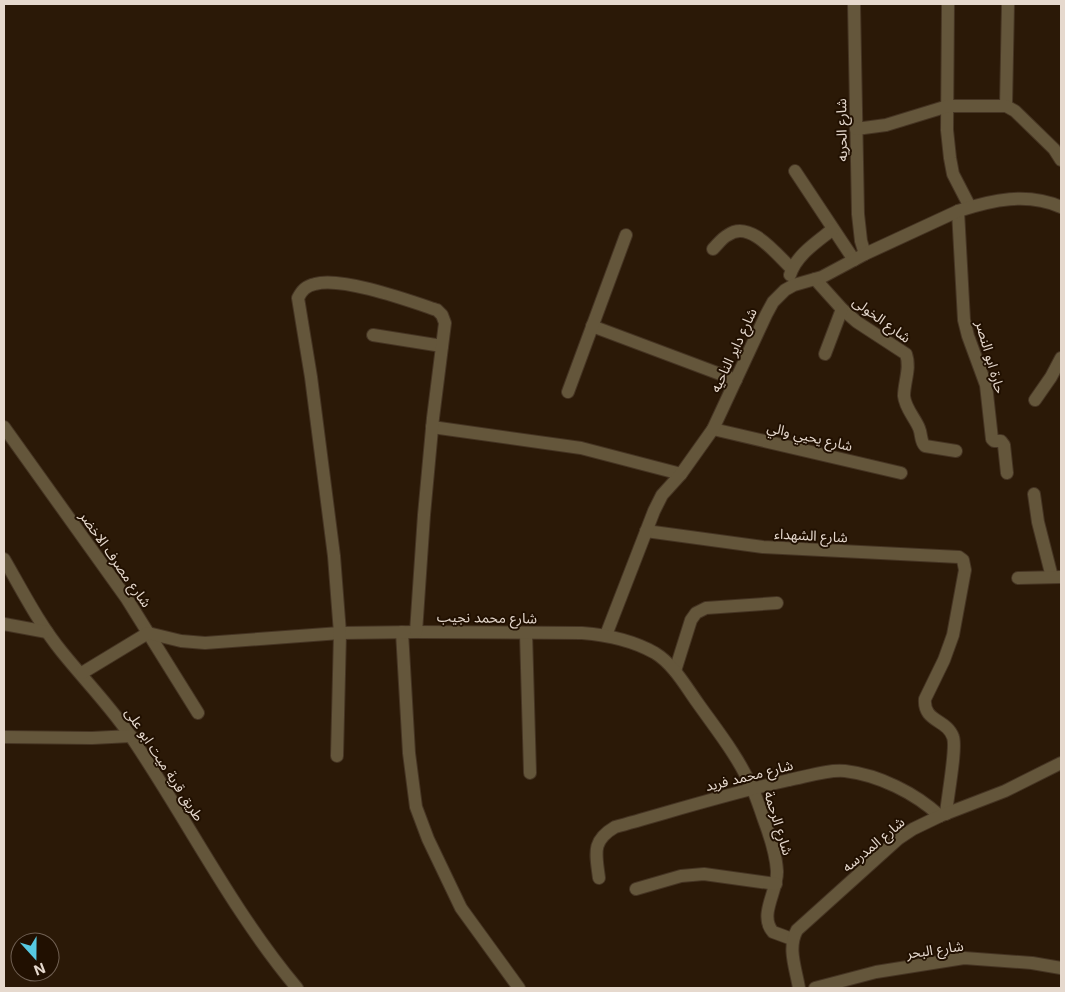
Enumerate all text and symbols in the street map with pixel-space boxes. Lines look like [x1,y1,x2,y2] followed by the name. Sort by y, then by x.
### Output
[832,98,853,162] street label: شارع الحريه
[848,292,914,348] street label: شارع الخولى
[706,305,763,396] street label: شارع داير الناحيه
[971,318,1009,396] street label: حارة ابو النصر
[765,418,854,457] street label: شارع يحيي والي
[74,507,155,612] street label: شارع مصرف الاخضر
[774,525,848,548] street label: شارع الشهداء
[437,608,537,629] street label: شارع محمد نجيب
[120,704,208,825] street label: طريق قرية ميت ابو على
[703,756,795,797] street label: شارع محمد فريد
[758,789,797,858] street label: شارع الرحمة
[838,813,910,877] street label: شارع المدرسه
[10,932,60,982] north arrow
[904,937,965,965] street label: شارع البحر
[32,960,48,979] text: N

